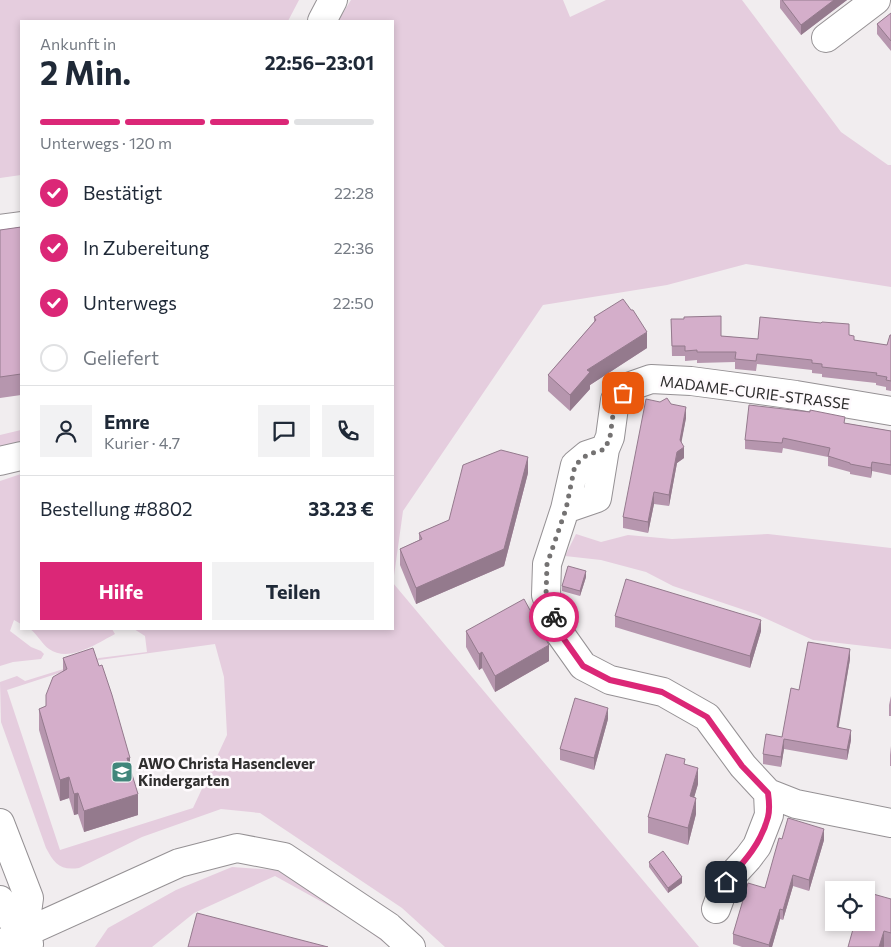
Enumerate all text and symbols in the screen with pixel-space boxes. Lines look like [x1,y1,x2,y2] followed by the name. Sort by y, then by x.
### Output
[40,34,116,53] text: Ankunft in
[265,51,374,74] text: 22:56–23:01
[40,52,131,92] text: 2 Min.
[40,133,172,152] text: Unterwegs · 120 m
[40,179,68,207] icon: check
[83,181,162,204] text: Bestätigt
[334,183,374,202] text: 22:28
[40,234,68,262] icon: check
[83,236,209,259] text: In Zubereitung
[334,238,374,257] text: 22:36
[40,289,68,317] icon: check
[83,291,177,314] text: Unterwegs
[333,293,374,312] text: 22:50
[83,346,159,369] text: Geliefert
[659,371,851,413] street label: MADAME-CURIE-STRASSE
[602,372,644,414] pin
[609,379,637,407] icon: bag
[40,405,92,457] button: person
[258,405,310,457] button: chat
[322,405,374,457] button: phone
[104,410,150,433] text: Emre
[104,433,180,452] text: Kurier · 4.7
[40,497,193,520] text: Bestellung #8802
[308,497,374,520] text: 33.23 €
[40,562,202,620] button: Hilfe
[212,562,374,620] button: Teilen
[529,592,579,642] courier
[540,603,568,631] icon: bike
[138,754,315,789] place label: AWO Christa Hasenclever Kindergarten
[110,760,134,784] school or university icon: AWO Christa Hasenclever Kindergarten
[705,861,747,903] pin
[712,868,740,896] icon: home
[825,881,875,931] map controls
[825,881,875,931] button: locate

